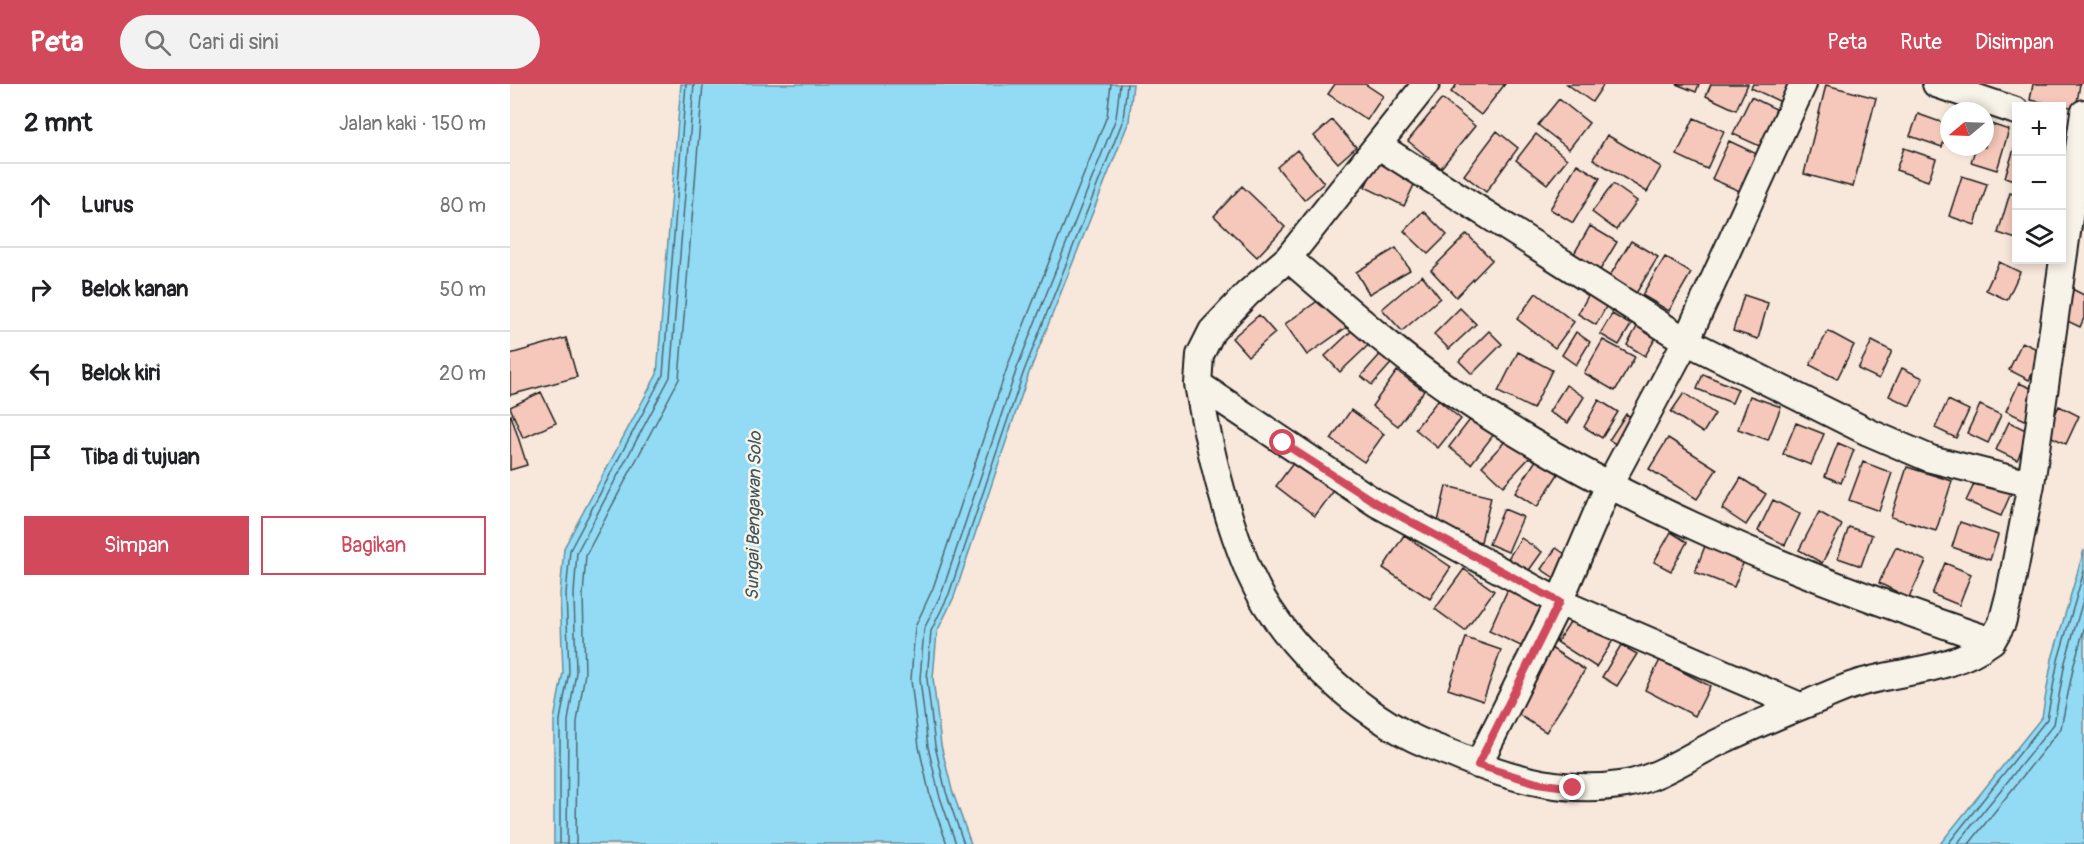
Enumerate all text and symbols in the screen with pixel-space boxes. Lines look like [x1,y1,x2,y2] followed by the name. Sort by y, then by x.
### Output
[120,15,540,69] search box
[30,25,84,60] text: Peta
[141,26,174,59] icon: search
[189,28,278,56] text: Cari di sini
[1827,29,1867,56] text: Peta
[1900,29,1942,56] text: Rute
[1975,29,2054,56] text: Disimpan
[1940,102,1994,156] north arrow
[2012,102,2066,264] map controls
[2012,102,2066,156] button: +
[24,107,92,139] text: 2 mnt
[339,111,486,136] text: Jalan kaki · 150 m
[2012,156,2066,210] button: −
[24,189,57,222] icon: ahead
[81,191,133,219] text: Lurus
[440,193,486,218] text: 80 m
[2012,210,2066,264] button: layers
[24,273,57,306] icon: right
[81,275,189,303] text: Belok kanan
[439,277,486,302] text: 50 m
[24,357,57,390] icon: left
[81,359,160,387] text: Belok kiri
[439,361,486,386] text: 20 m
[1269,429,1295,455] route start
[741,430,767,601] water label: Sungai Bengawan Solo
[24,441,57,474] icon: arrive
[81,443,200,471] text: Tiba di tujuan
[24,516,249,575] button: Simpan
[261,516,486,575] button: Bagikan
[1559,774,1585,800] route end

